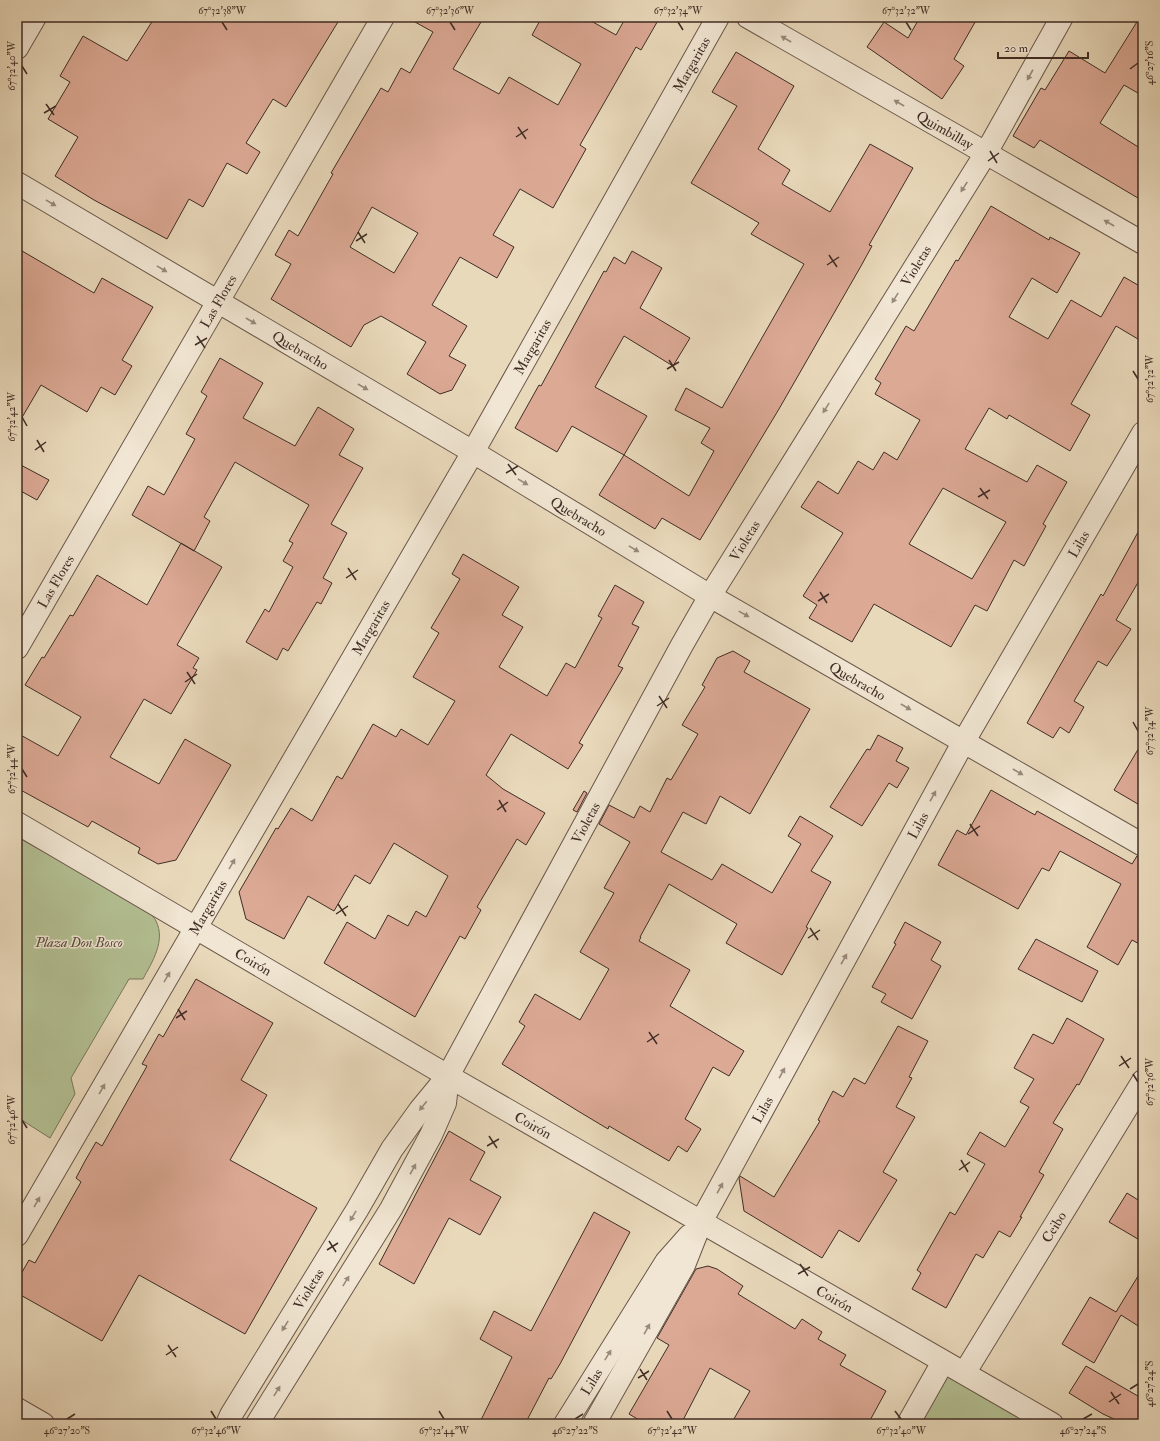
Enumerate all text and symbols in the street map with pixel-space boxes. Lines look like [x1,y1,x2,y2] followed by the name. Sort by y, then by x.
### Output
[198,5,247,17] text: 67°32'38"W
[426,5,475,17] text: 67°32'36"W
[654,5,703,17] text: 67°32'34"W
[882,5,931,17] text: 67°32'32"W
[669,34,714,95] street label: Margaritas
[998,34,1088,60] scale bar
[780,35,792,42] one-way arrow
[6,40,18,91] text: 67°32'40"W
[1004,41,1029,56] text: 20 m
[1144,41,1156,85] text: 46°27'16"S
[1026,69,1033,81] one-way arrow
[893,100,905,107] one-way arrow
[913,107,977,154] street label: Quimbillay
[960,182,968,193] one-way arrow
[45,199,57,206] one-way arrow
[1103,220,1115,227] one-way arrow
[897,242,935,289] street label: Violetas
[157,265,167,273] one-way arrow
[197,272,241,331] street label: Las Flores
[891,292,898,304] one-way arrow
[510,316,555,378] street label: Margaritas
[245,318,257,325] one-way arrow
[269,327,332,374] street label: Quebracho
[1144,354,1156,403] text: 67°32'32"W
[357,384,369,391] one-way arrow
[6,391,18,442] text: 67°32'42"W
[822,403,830,413] one-way arrow
[517,478,529,485] one-way arrow
[547,493,610,540] street label: Quebracho
[726,517,764,564] street label: Violetas
[1065,528,1093,561] street label: Lilas
[629,545,639,553] one-way arrow
[34,552,78,611] street label: Las Flores
[349,597,394,658] street label: Margaritas
[739,611,750,618] one-way arrow
[826,658,889,704] street label: Quebracho
[900,703,912,710] one-way arrow
[1144,706,1156,755] text: 67°32'34"W
[6,743,18,794] text: 67°32'44"W
[1012,769,1024,776] one-way arrow
[930,790,937,802] one-way arrow
[568,799,604,847] street label: Violetas
[904,809,933,842] street label: Lilas
[229,859,236,870] one-way arrow
[185,877,231,938] street label: Margaritas
[34,934,123,951] park label: Plaza Don Bosco
[232,945,275,980] street label: Coirón
[841,953,848,965] one-way arrow
[164,971,171,983] one-way arrow
[1144,1057,1156,1106] text: 67°32'36"W
[779,1068,786,1079] one-way arrow
[98,1083,105,1095] one-way arrow
[749,1093,777,1126] street label: Lilas
[6,1094,18,1145] text: 67°32'46"W
[419,1101,427,1112] one-way arrow
[511,1108,554,1143] street label: Coirón
[409,1163,416,1175] one-way arrow
[717,1182,723,1193] one-way arrow
[33,1196,40,1208] one-way arrow
[1038,1208,1070,1246] street label: Ceibo
[350,1210,357,1222] one-way arrow
[290,1265,328,1313] street label: Violetas
[343,1275,350,1287] one-way arrow
[813,1282,856,1317] street label: Coirón
[281,1320,288,1332] one-way arrow
[644,1323,651,1335] one-way arrow
[604,1349,611,1361] one-way arrow
[1144,1361,1156,1407] text: 46°27'24"S
[577,1365,607,1398] street label: Lilas
[274,1385,281,1397] one-way arrow
[44,1425,90,1437] text: 46°27'20"S
[191,1425,242,1437] text: 67°32'46"W
[419,1425,470,1437] text: 67°32'44"W
[552,1425,598,1437] text: 46°27'22"S
[647,1425,698,1437] text: 67°32'42"W
[876,1425,927,1437] text: 67°32'40"W
[1060,1425,1106,1437] text: 46°27'24"S

